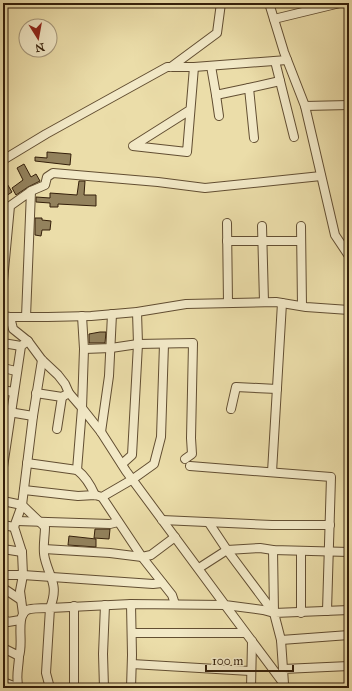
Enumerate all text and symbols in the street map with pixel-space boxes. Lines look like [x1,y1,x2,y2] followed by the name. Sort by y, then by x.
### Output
[18,18,58,58] north arrow
[33,40,46,55] text: N
[206,647,293,673] scale bar
[212,654,243,668] text: 100 m

